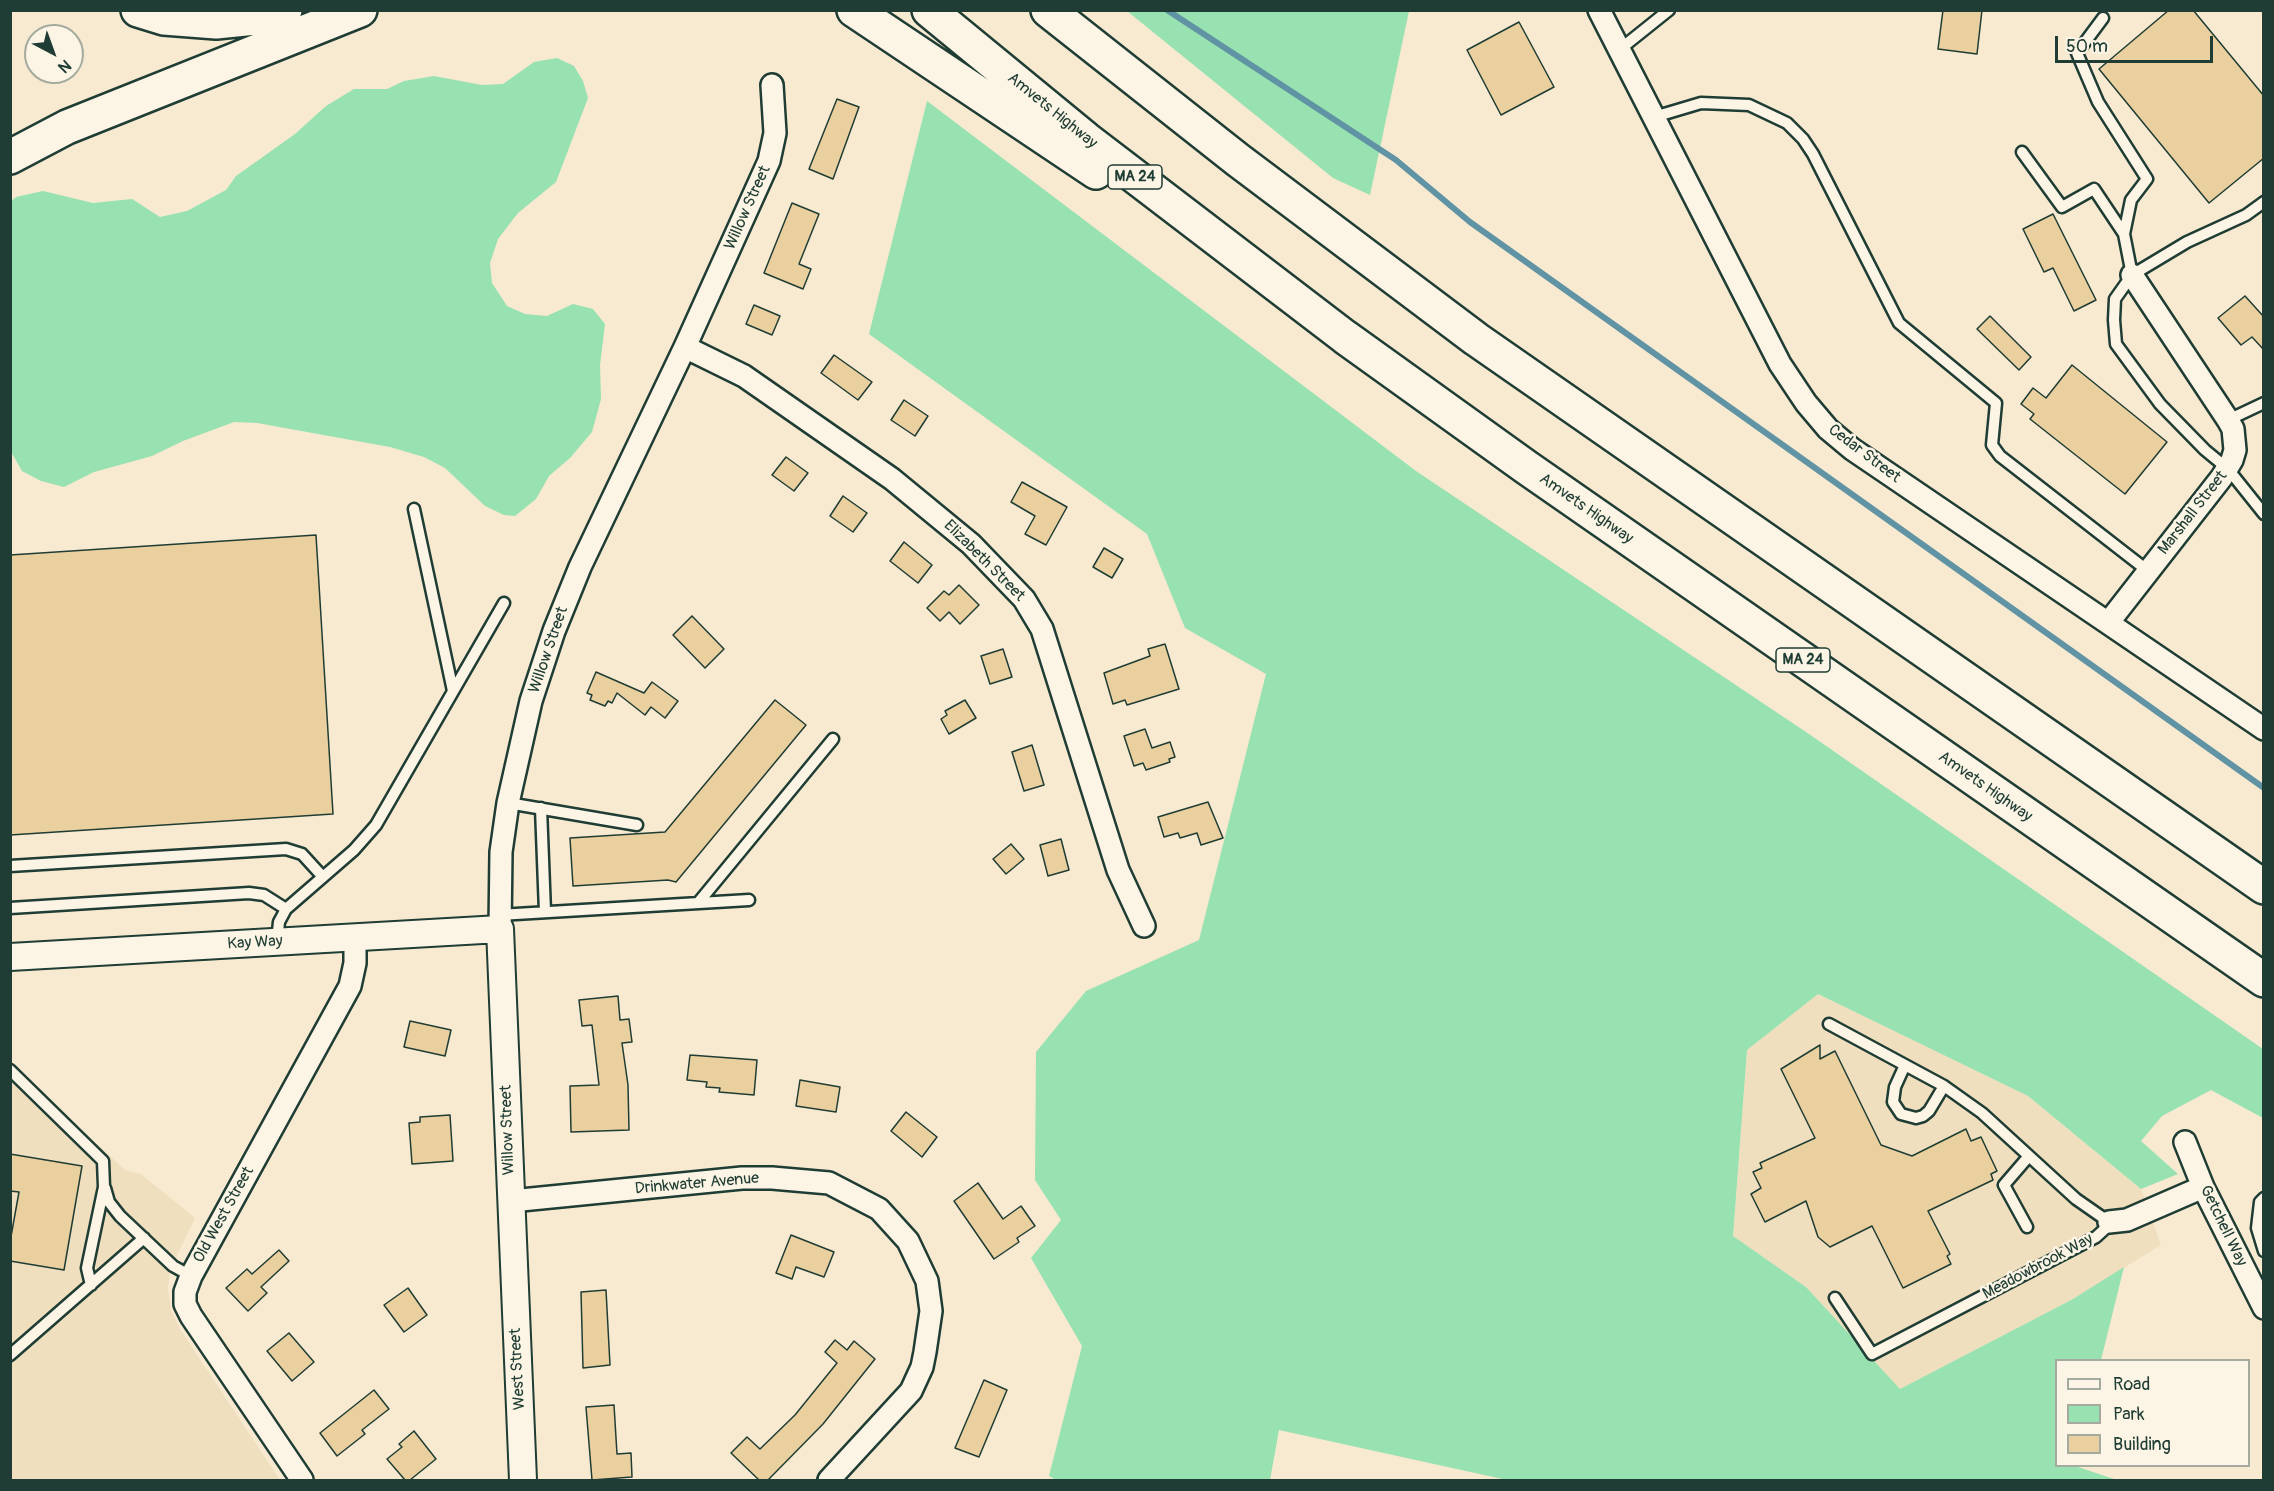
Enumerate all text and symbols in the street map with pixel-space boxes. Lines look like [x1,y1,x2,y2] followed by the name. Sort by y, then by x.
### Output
[24,24,84,84] north arrow
[2058,24,2216,62] scale bar
[2066,35,2108,58] text: 50 m
[54,55,75,77] text: N
[1003,69,1101,153] street label: Amvets Highway
[721,163,775,253] street label: Willow Street
[1108,165,1162,189] road number: MA 24
[1824,421,1904,487] street label: Cedar Street
[2154,467,2232,559] street label: Marshall Street
[1535,470,1637,548] street label: Amvets Highway
[939,516,1029,606] street label: Elizabeth Street
[525,604,573,696] street label: Willow Street
[1776,648,1830,672] road number: MA 24
[1934,748,2036,826] street label: Amvets Highway
[227,932,283,954] street label: Kay Way
[497,1085,519,1175] street label: Willow Street
[190,1163,258,1267] street label: Old West Street
[634,1169,760,1199] street label: Drinkwater Avenue
[2195,1182,2251,1270] street label: Getchell Way
[1980,1230,2096,1304] street label: Meadowbrook Way
[506,1328,530,1410] street label: West Street
[2055,1359,2250,1467] legend
[2113,1373,2150,1396] text: Road
[2113,1403,2145,1426] text: Park
[2113,1433,2171,1456] text: Building

